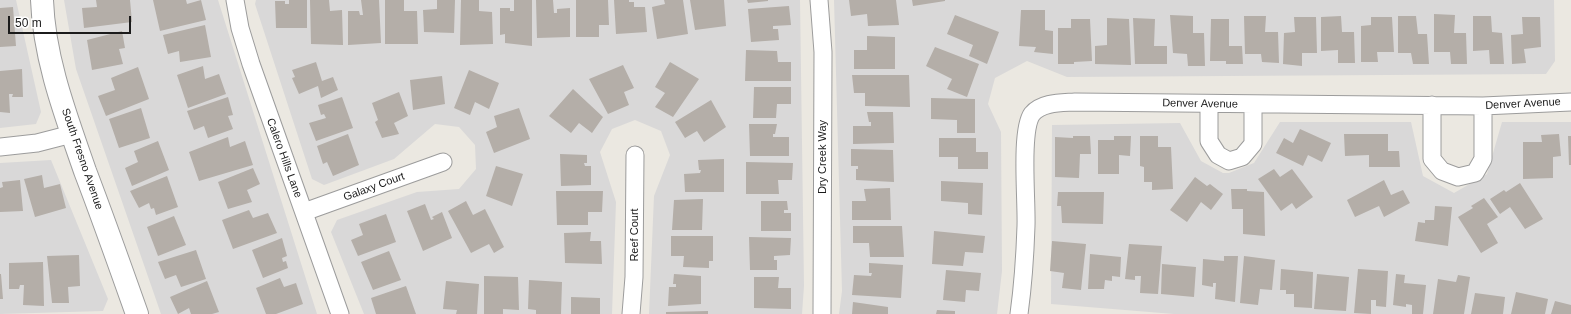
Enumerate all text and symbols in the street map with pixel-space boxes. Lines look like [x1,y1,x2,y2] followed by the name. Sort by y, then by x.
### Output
[10,8,133,34] scale bar
[15,16,42,30] text: 50 m
[1485,95,1561,113] street label: Denver Avenue
[1162,97,1238,111] street label: Denver Avenue
[58,107,106,211] street label: South Fresno Avenue
[263,116,305,200] street label: Calero Hills Lane
[816,120,830,194] street label: Dry Creek Way
[342,170,406,204] street label: Galaxy Court
[628,208,642,262] street label: Reef Court

